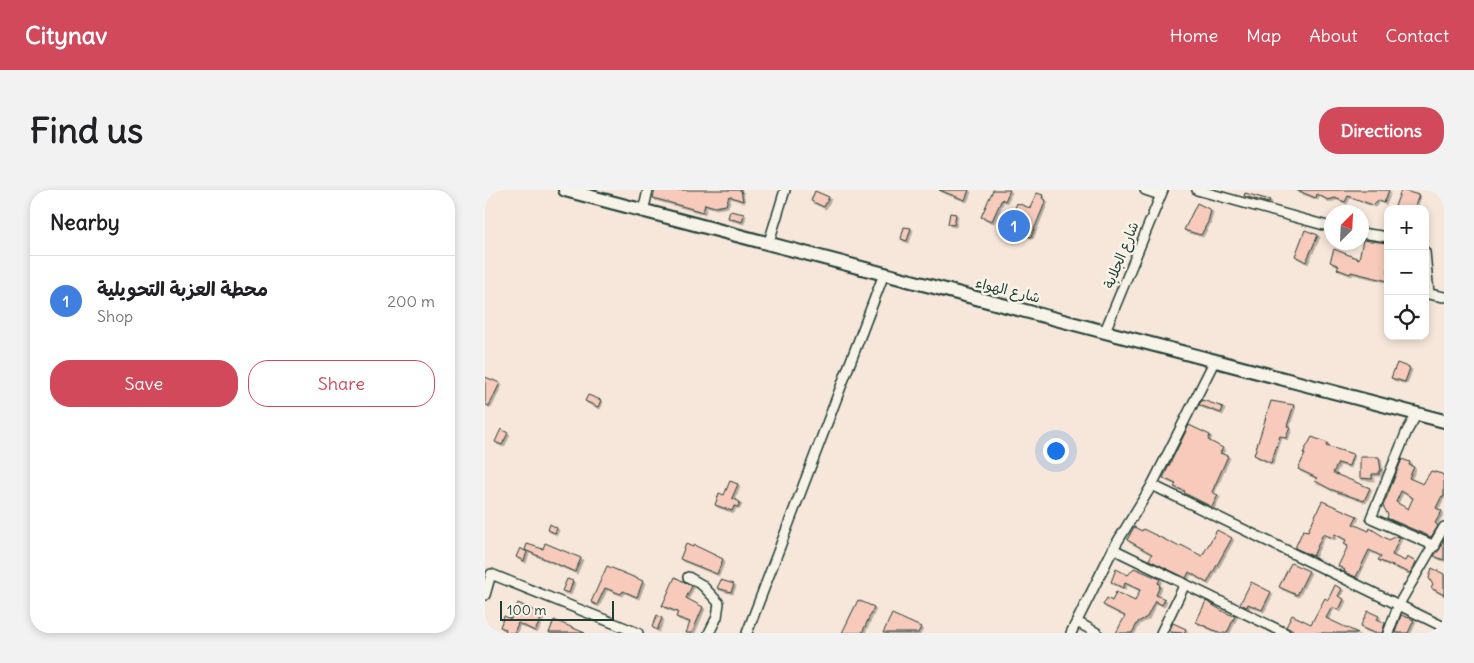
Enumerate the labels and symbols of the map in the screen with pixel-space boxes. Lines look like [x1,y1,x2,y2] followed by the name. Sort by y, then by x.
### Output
[1324,205,1369,250] north arrow
[998,207,1030,245] pin: 1
[1099,219,1143,291] street label: شارع الجلابة
[974,273,1042,308] street label: شارع الهواء
[1043,438,1069,464] your location
[500,598,614,621] scale bar

